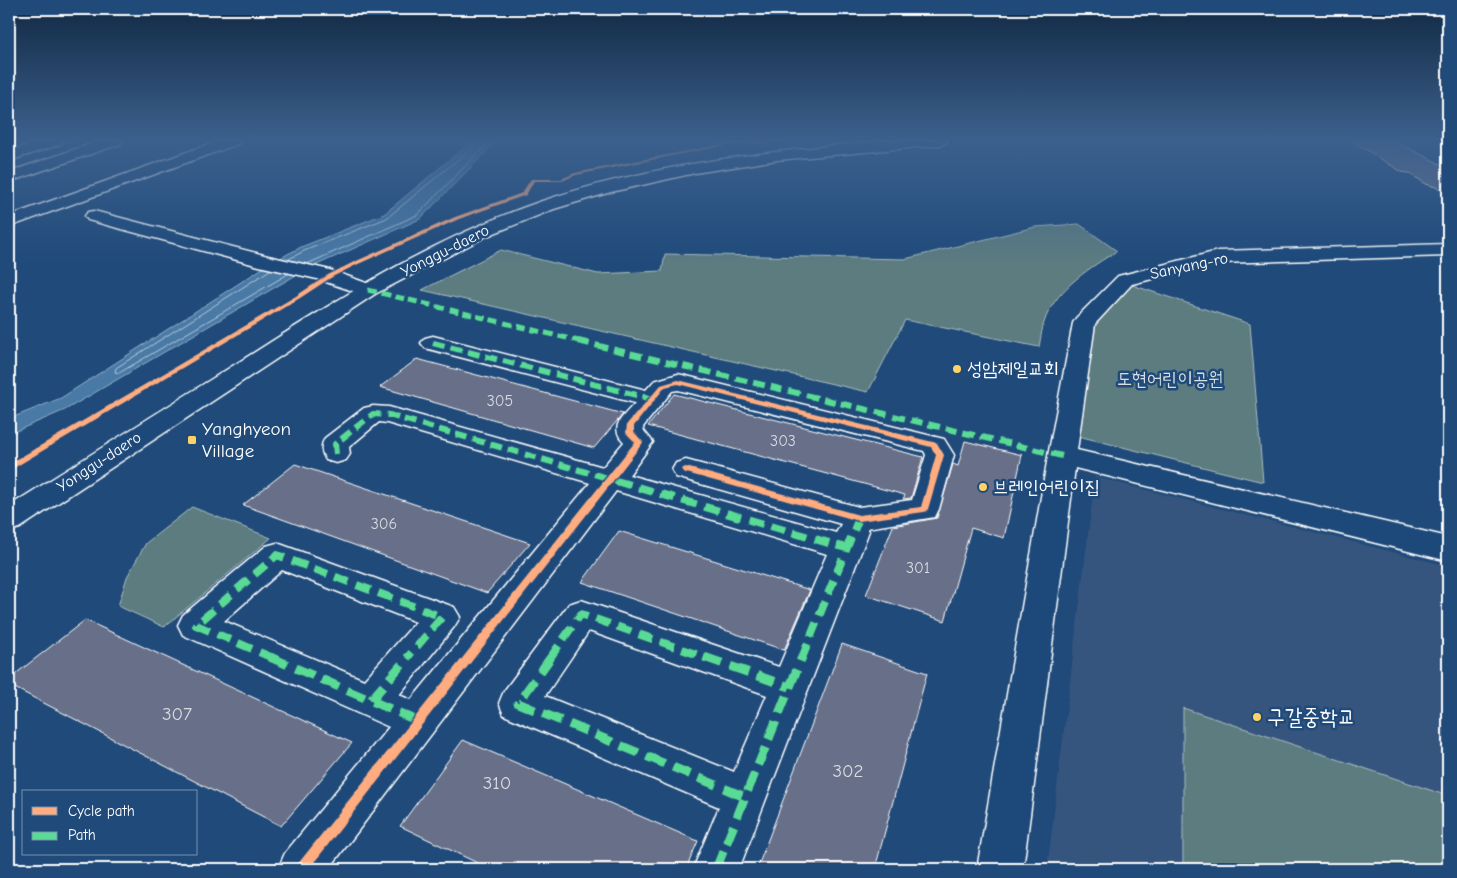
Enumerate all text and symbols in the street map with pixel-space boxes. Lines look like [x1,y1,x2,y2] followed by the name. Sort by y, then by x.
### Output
[398,221,492,281] street label: Yonggu-daero
[1148,249,1230,283] street label: Sanyang-ro
[967,358,1059,380] place label: 성암제일교회
[951,363,963,375] marker: 성암제일교회
[1116,368,1224,390] park label: 도현어린이공원
[487,392,513,410] house number: 305
[202,418,291,462] place label: Yanghyeon Village
[54,428,144,496] street label: Yonggu-daero
[770,432,796,450] house number: 303
[186,434,198,446] marker: Yanghyeon Village
[993,476,1100,498] place label: 브레인어린이집
[977,481,989,493] marker: 브레인어린이집
[371,515,397,533] house number: 306
[906,559,930,577] house number: 301
[162,703,192,725] house number: 307
[1267,704,1356,730] place label: 구갈중학교
[1251,711,1263,723] marker: 구갈중학교
[832,760,864,782] house number: 302
[483,772,511,794] house number: 310
[22,790,198,856] legend
[68,802,135,820] text: Cycle path
[68,826,96,844] text: Path

